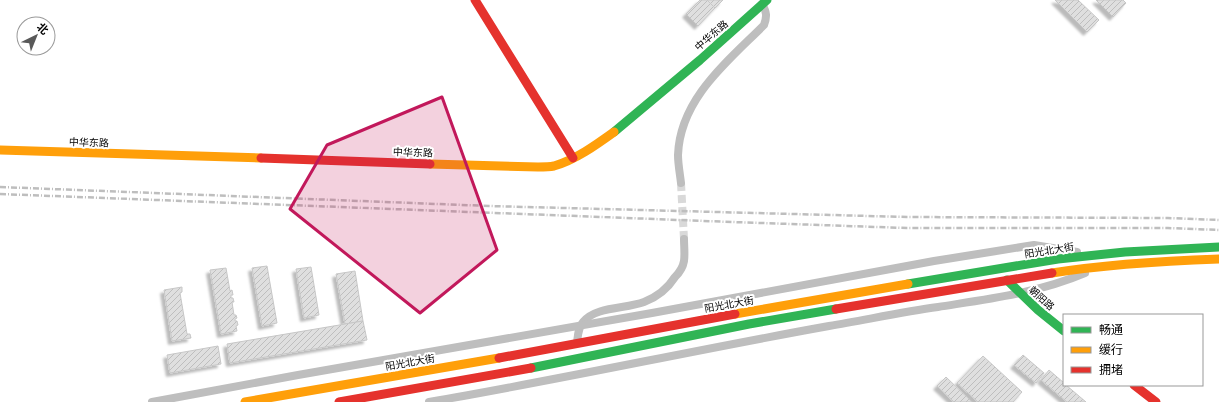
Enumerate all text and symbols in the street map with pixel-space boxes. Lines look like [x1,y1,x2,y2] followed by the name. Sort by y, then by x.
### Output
[16,16,56,56] north arrow
[693,18,730,53] street label: 中华东路
[35,21,51,37] text: 北
[69,136,109,149] street label: 中华东路
[393,146,433,159] street label: 中华东路
[1024,241,1075,260] street label: 阳光北大街
[1027,284,1056,312] street label: 朝阳路
[704,295,755,314] street label: 阳光北大街
[1063,314,1203,386] legend
[1099,323,1123,337] text: 畅通
[1099,343,1123,357] text: 缓行
[385,353,436,372] street label: 阳光北大街
[1099,363,1123,377] text: 拥堵

